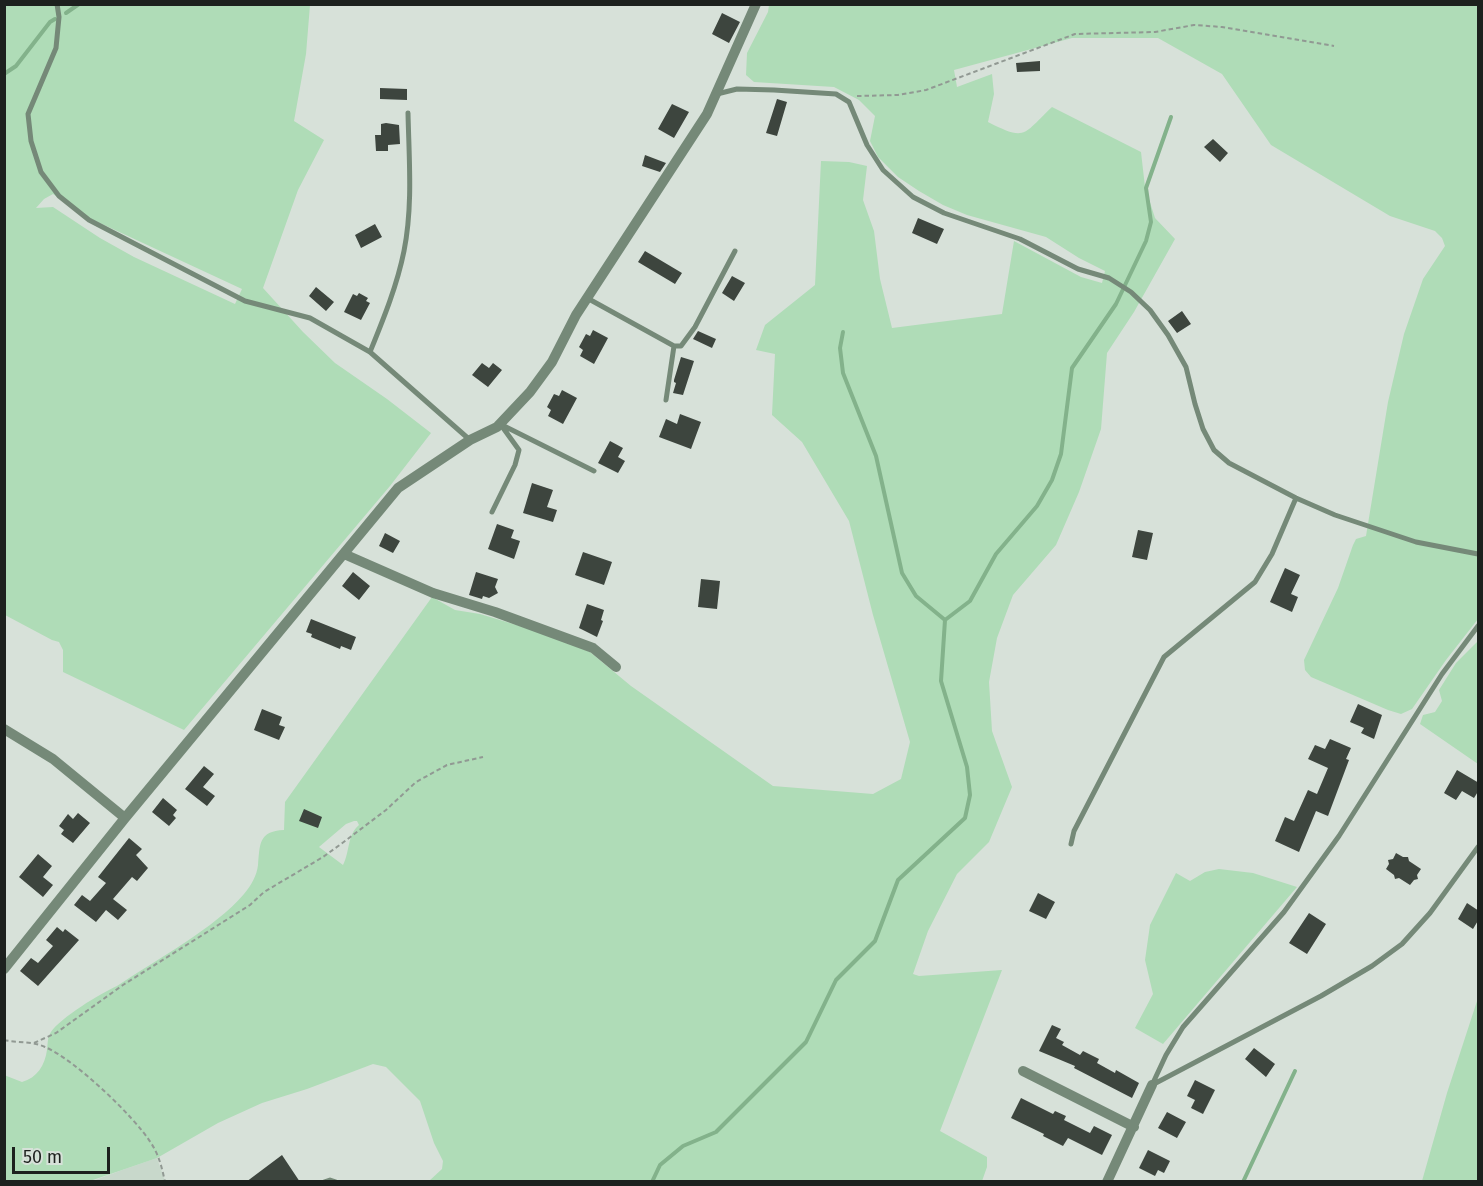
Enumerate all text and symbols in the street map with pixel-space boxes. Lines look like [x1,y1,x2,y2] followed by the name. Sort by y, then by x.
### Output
[15,1135,112,1173] scale bar
[23,1146,62,1168] text: 50 m

